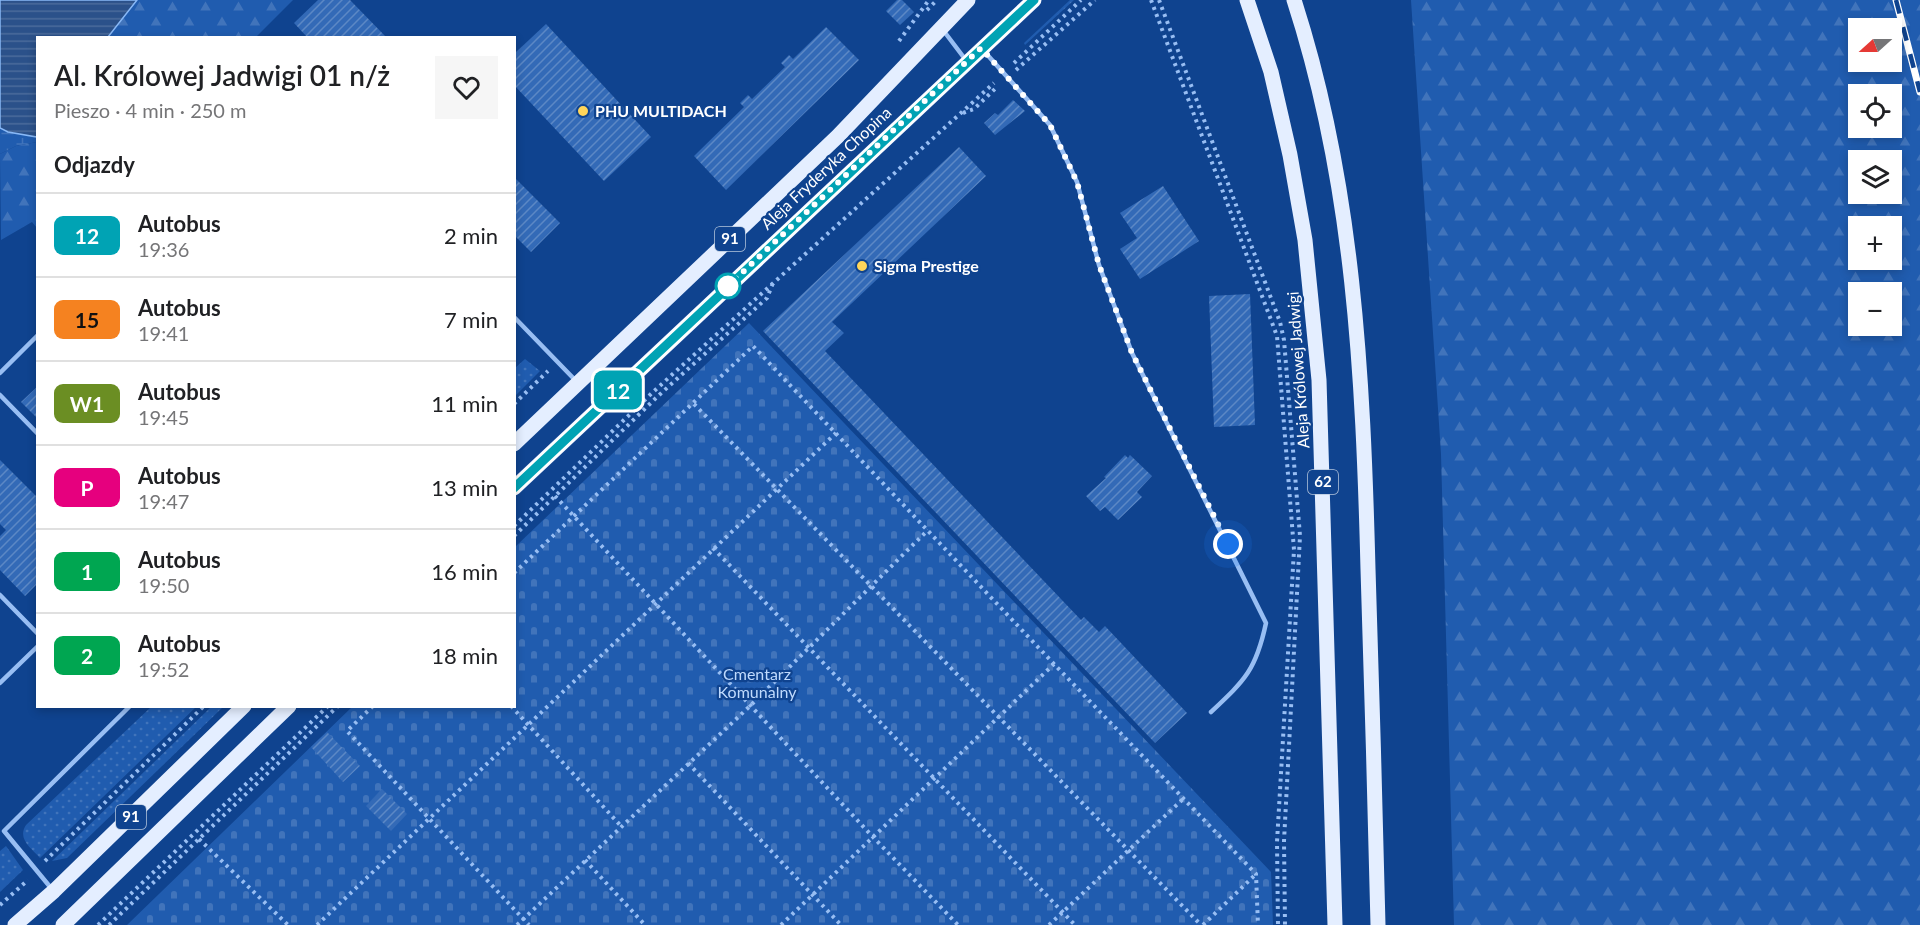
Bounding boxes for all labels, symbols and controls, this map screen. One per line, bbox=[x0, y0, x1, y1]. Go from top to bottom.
north arrow bbox=[1848, 18, 1902, 72]
map controls bbox=[1848, 18, 1902, 336]
button: heart bbox=[435, 56, 498, 119]
text: Al. Królowej Jadwigi 01 n/ż bbox=[54, 58, 390, 92]
button: locate bbox=[1848, 84, 1902, 138]
text: Pieszo · 4 min · 250 m bbox=[54, 98, 247, 122]
place label: PHU MULTIDACH bbox=[595, 101, 727, 120]
street label: Aleja Fryderyka Chopina bbox=[757, 102, 895, 233]
marker: PHU MULTIDACH bbox=[576, 104, 590, 118]
button: layers bbox=[1848, 150, 1902, 204]
text: Odjazdy bbox=[54, 151, 135, 178]
text: Autobus bbox=[138, 210, 221, 237]
button: + bbox=[1848, 216, 1902, 270]
text: 2 min bbox=[444, 222, 498, 249]
text: 12 bbox=[75, 223, 99, 248]
road number: 91 bbox=[715, 227, 745, 251]
text: 19:36 bbox=[138, 237, 189, 261]
place label: Sigma Prestige bbox=[874, 256, 979, 275]
marker: Sigma Prestige bbox=[855, 259, 869, 273]
unlabelled marker bbox=[715, 273, 741, 299]
button: − bbox=[1848, 282, 1902, 336]
street label: Aleja Królowej Jadwigi bbox=[1283, 291, 1312, 449]
text: Autobus bbox=[138, 294, 221, 321]
text: 7 min bbox=[444, 306, 498, 333]
text: 15 bbox=[75, 307, 99, 332]
text: 19:41 bbox=[138, 321, 189, 345]
line badge: 12 bbox=[591, 370, 645, 410]
text: Autobus bbox=[138, 378, 221, 405]
text: 12 bbox=[606, 378, 630, 403]
text: 11 min bbox=[431, 390, 498, 417]
text: W1 bbox=[70, 391, 104, 416]
text: 19:45 bbox=[138, 405, 189, 429]
text: Autobus bbox=[138, 462, 221, 489]
road number: 62 bbox=[1308, 470, 1338, 494]
text: 13 min bbox=[431, 474, 498, 501]
text: P bbox=[81, 475, 94, 500]
text: 19:47 bbox=[138, 489, 189, 513]
your location bbox=[1213, 529, 1243, 559]
text: Autobus bbox=[138, 546, 221, 573]
text: 16 min bbox=[431, 558, 498, 585]
text: 1 bbox=[81, 559, 93, 584]
text: 19:50 bbox=[138, 573, 189, 597]
text: Autobus bbox=[138, 630, 221, 657]
text: 18 min bbox=[431, 642, 498, 669]
text: 2 bbox=[81, 643, 93, 668]
text: 19:52 bbox=[138, 657, 189, 681]
park label: Cmentarz Komunalny bbox=[718, 664, 797, 701]
road number: 91 bbox=[116, 805, 146, 829]

